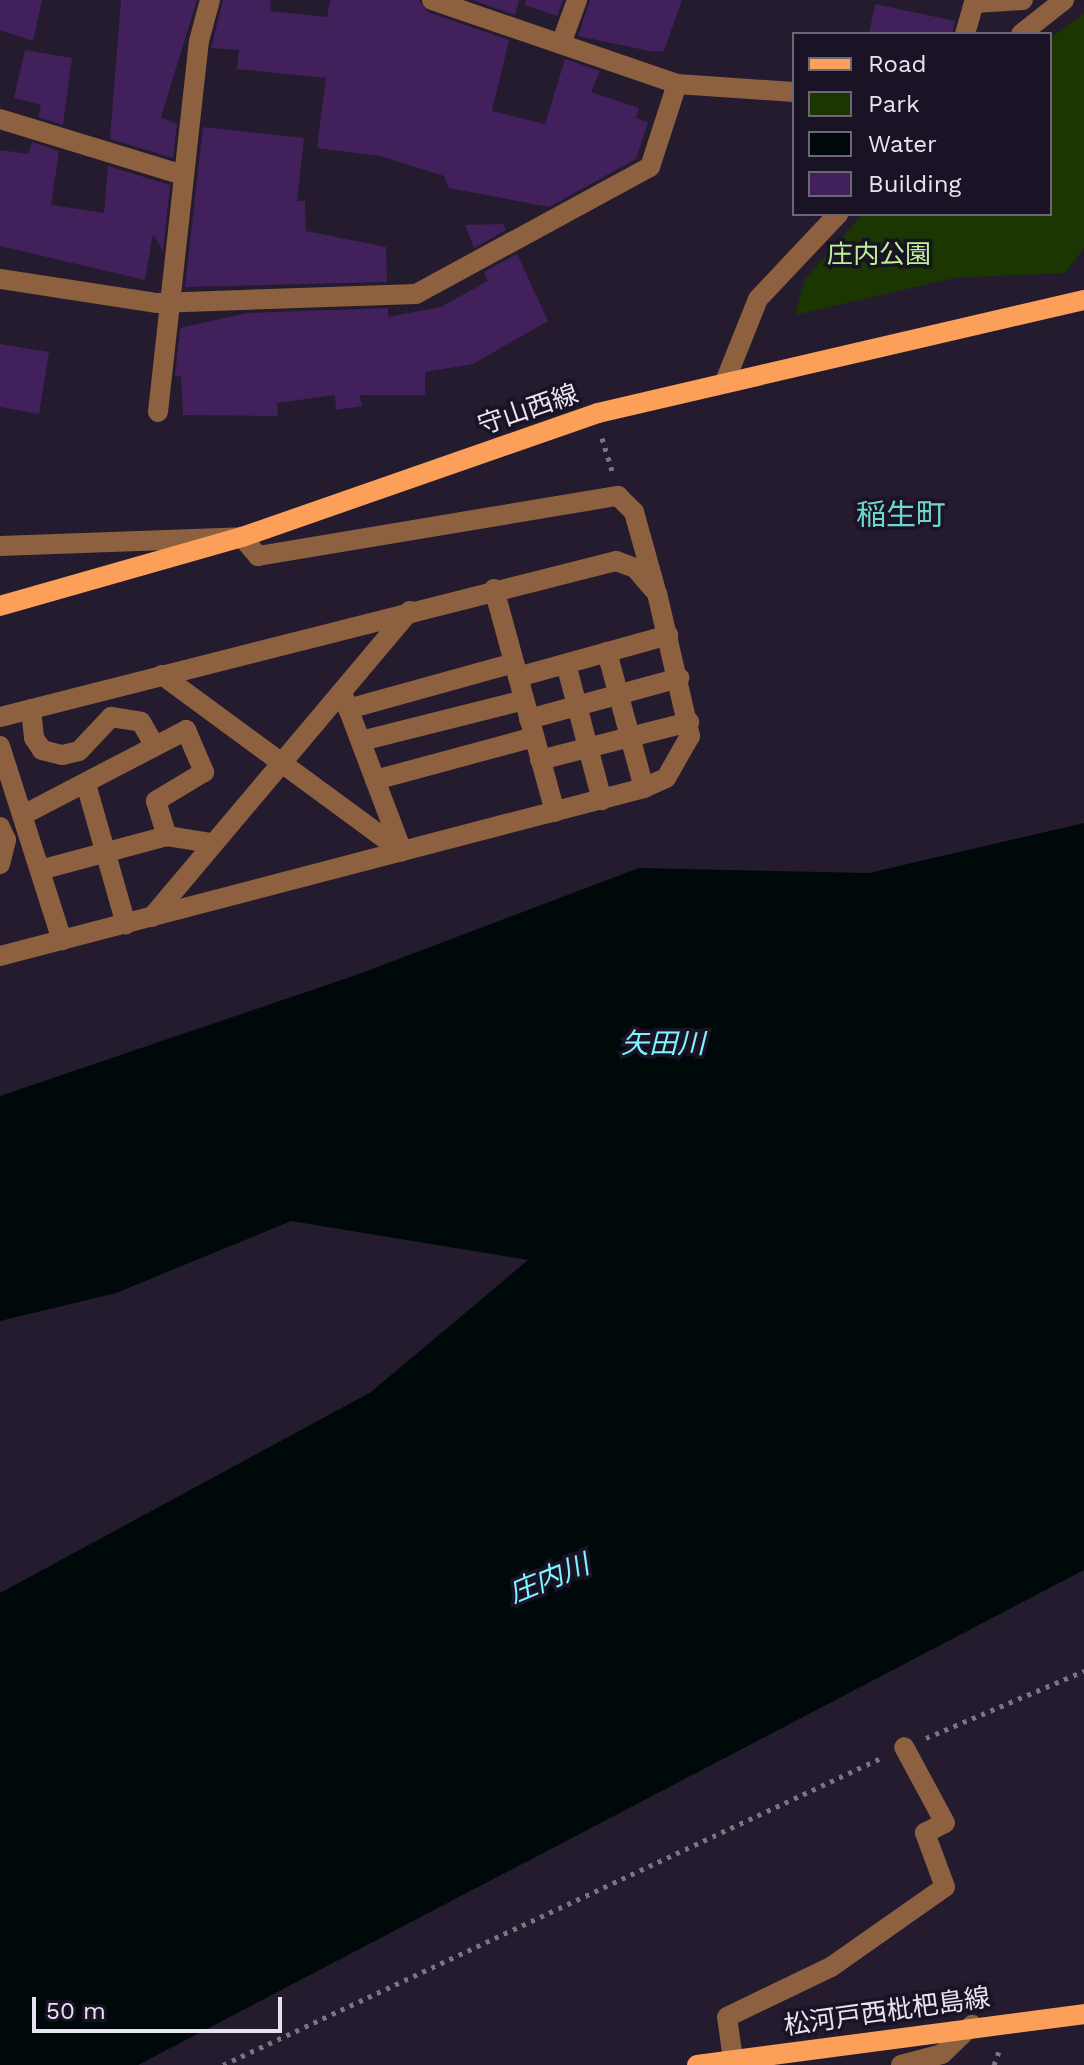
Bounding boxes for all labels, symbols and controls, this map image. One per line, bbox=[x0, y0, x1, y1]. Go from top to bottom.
legend bbox=[792, 32, 1052, 216]
text: Road bbox=[868, 50, 927, 78]
text: Park bbox=[868, 90, 920, 118]
text: Water bbox=[868, 130, 937, 158]
text: Building bbox=[868, 170, 961, 198]
park label: 庄内公園 bbox=[827, 239, 931, 271]
street label: 守山西線 bbox=[474, 378, 582, 442]
district label: 稲生町 bbox=[856, 497, 946, 533]
water label: 矢田川 bbox=[621, 1027, 705, 1061]
water label: 庄内川 bbox=[504, 1548, 594, 1610]
scale bar bbox=[36, 1981, 286, 2031]
street label: 松河戸西枇杷島線 bbox=[782, 1982, 992, 2042]
text: 50 m bbox=[46, 1997, 106, 2025]

